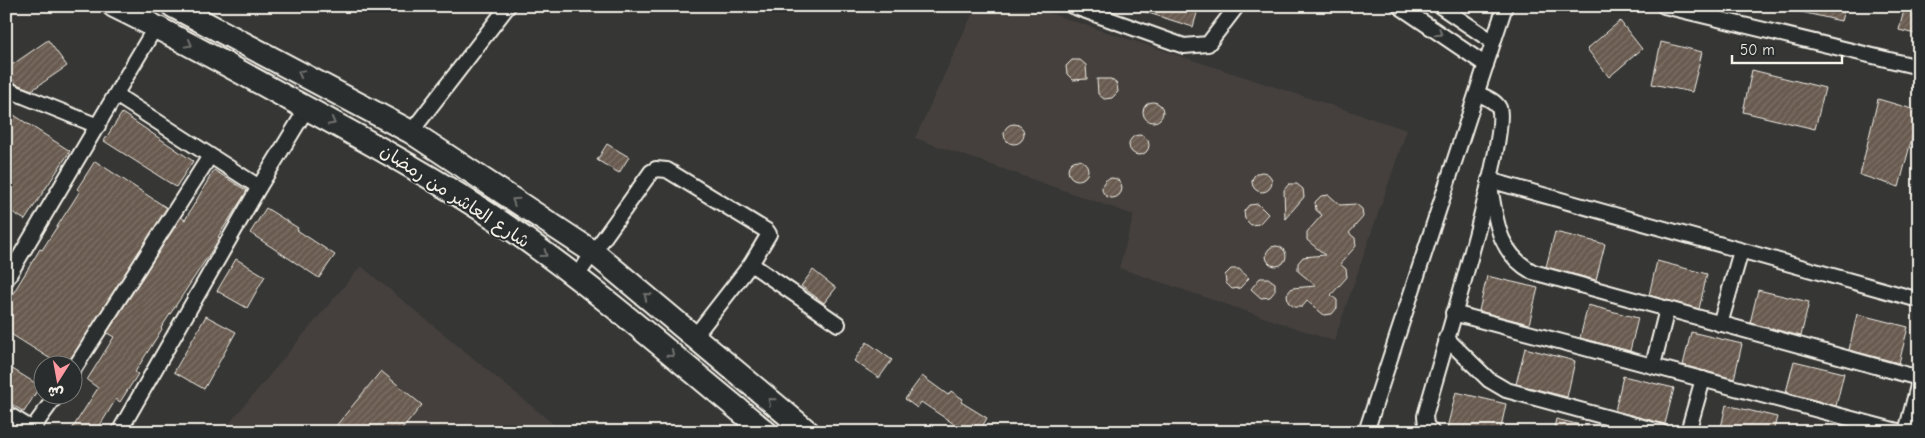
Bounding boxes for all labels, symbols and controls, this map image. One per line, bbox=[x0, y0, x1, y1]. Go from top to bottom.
one-way arrow bbox=[1434, 27, 1443, 36]
scale bar bbox=[1732, 32, 1842, 64]
one-way arrow bbox=[184, 38, 193, 48]
text: 50 m bbox=[1740, 41, 1775, 59]
one-way arrow bbox=[297, 69, 306, 79]
one-way arrow bbox=[327, 116, 336, 126]
street label: شارع العاشر من رمضان bbox=[376, 140, 533, 253]
one-way arrow bbox=[512, 198, 521, 207]
one-way arrow bbox=[538, 248, 547, 256]
one-way arrow bbox=[643, 292, 652, 301]
one-way arrow bbox=[665, 349, 674, 357]
north arrow bbox=[32, 356, 82, 406]
text: ش bbox=[46, 382, 65, 402]
one-way arrow bbox=[768, 398, 777, 406]

